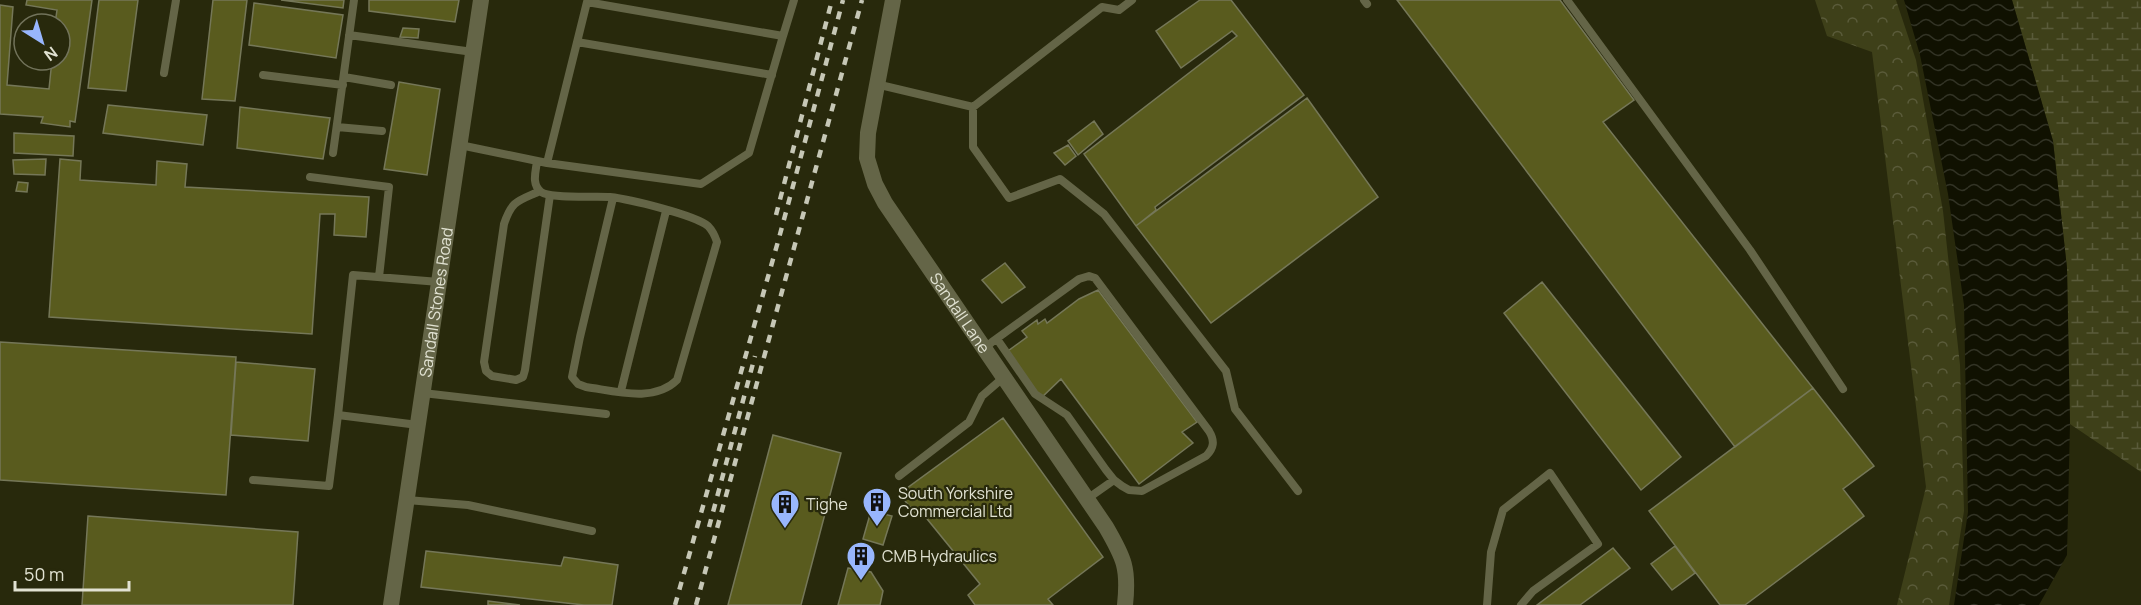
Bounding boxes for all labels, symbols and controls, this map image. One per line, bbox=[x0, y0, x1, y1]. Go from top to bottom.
north arrow bbox=[12, 12, 72, 72]
text: N bbox=[40, 42, 62, 66]
street label: Sandall Stones Road bbox=[414, 226, 458, 379]
street label: Sandall Lane bbox=[925, 268, 995, 358]
place label: South Yorkshire Commercial Ltd bbox=[898, 482, 1013, 522]
building icon: South Yorkshire Commercial Ltd bbox=[861, 486, 893, 528]
building icon: Tighe bbox=[769, 488, 801, 530]
place label: Tighe bbox=[806, 493, 848, 515]
building icon: CMB Hydraulics bbox=[845, 540, 877, 582]
place label: CMB Hydraulics bbox=[882, 545, 997, 567]
scale bar bbox=[15, 554, 129, 592]
text: 50 m bbox=[24, 562, 64, 586]

